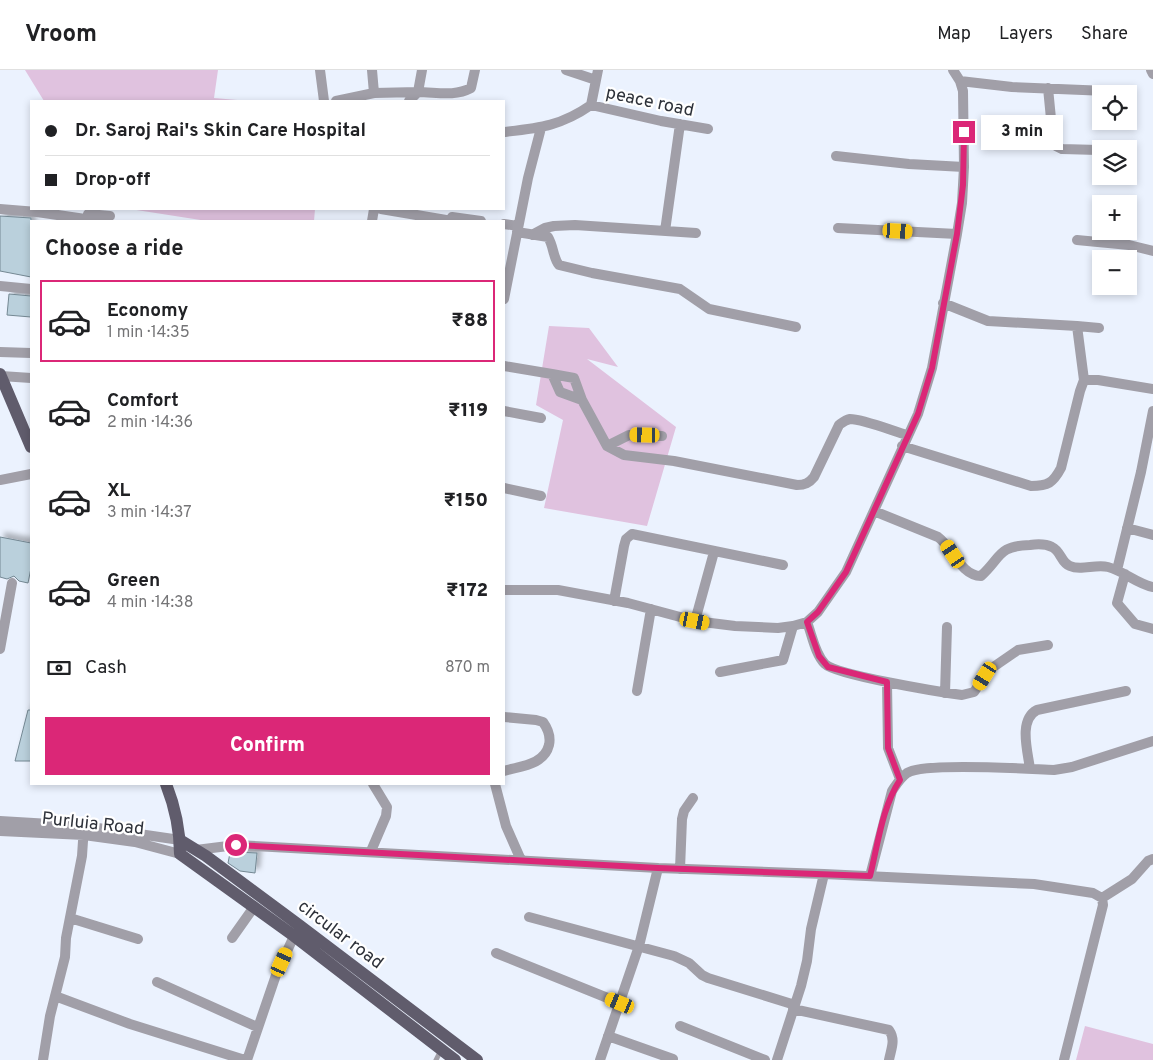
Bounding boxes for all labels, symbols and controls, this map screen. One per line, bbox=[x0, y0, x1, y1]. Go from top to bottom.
text: Vroom bbox=[25, 20, 97, 50]
text: Map bbox=[937, 23, 971, 46]
text: Layers bbox=[999, 23, 1053, 46]
text: Share bbox=[1081, 23, 1128, 46]
street label: peace road bbox=[603, 82, 696, 123]
map controls bbox=[1092, 85, 1137, 295]
button: locate bbox=[1092, 85, 1137, 130]
callout: 3 min bbox=[982, 114, 1064, 150]
text: Dr. Saroj Rai's Skin Care Hospital bbox=[75, 119, 366, 143]
route end bbox=[953, 121, 975, 143]
text: 3 min bbox=[1001, 122, 1043, 142]
button: layers bbox=[1092, 140, 1137, 185]
text: Drop-off bbox=[75, 168, 150, 192]
button: + bbox=[1092, 195, 1137, 240]
car bbox=[882, 223, 913, 239]
text: Choose a ride bbox=[45, 236, 183, 263]
button: − bbox=[1092, 250, 1137, 295]
icon: car bbox=[47, 299, 92, 344]
text: Economy bbox=[107, 299, 188, 323]
text: ₹88 bbox=[451, 309, 488, 333]
text: 1 min · 14:35 bbox=[107, 323, 190, 343]
icon: car bbox=[47, 389, 92, 434]
text: Comfort bbox=[107, 389, 179, 413]
text: ₹119 bbox=[448, 399, 488, 423]
text: 2 min · 14:36 bbox=[107, 413, 193, 433]
car bbox=[629, 427, 660, 443]
icon: car bbox=[47, 479, 92, 524]
text: XL bbox=[107, 479, 130, 503]
text: ₹150 bbox=[444, 489, 488, 513]
text: 3 min · 14:37 bbox=[107, 503, 192, 523]
car bbox=[938, 537, 967, 571]
icon: car bbox=[47, 569, 92, 614]
text: Green bbox=[107, 569, 160, 593]
text: ₹172 bbox=[446, 579, 488, 603]
text: 4 min · 14:38 bbox=[107, 593, 193, 613]
car bbox=[678, 611, 711, 631]
icon: cash bbox=[45, 654, 73, 682]
text: Cash bbox=[85, 656, 127, 680]
text: 870 m bbox=[445, 658, 490, 678]
car bbox=[970, 659, 999, 693]
button: Confirm bbox=[45, 717, 490, 775]
street label: Purluia Road bbox=[40, 808, 145, 841]
route start bbox=[225, 834, 247, 856]
street label: circular road bbox=[293, 895, 388, 975]
car bbox=[269, 945, 294, 979]
car bbox=[603, 990, 636, 1016]

